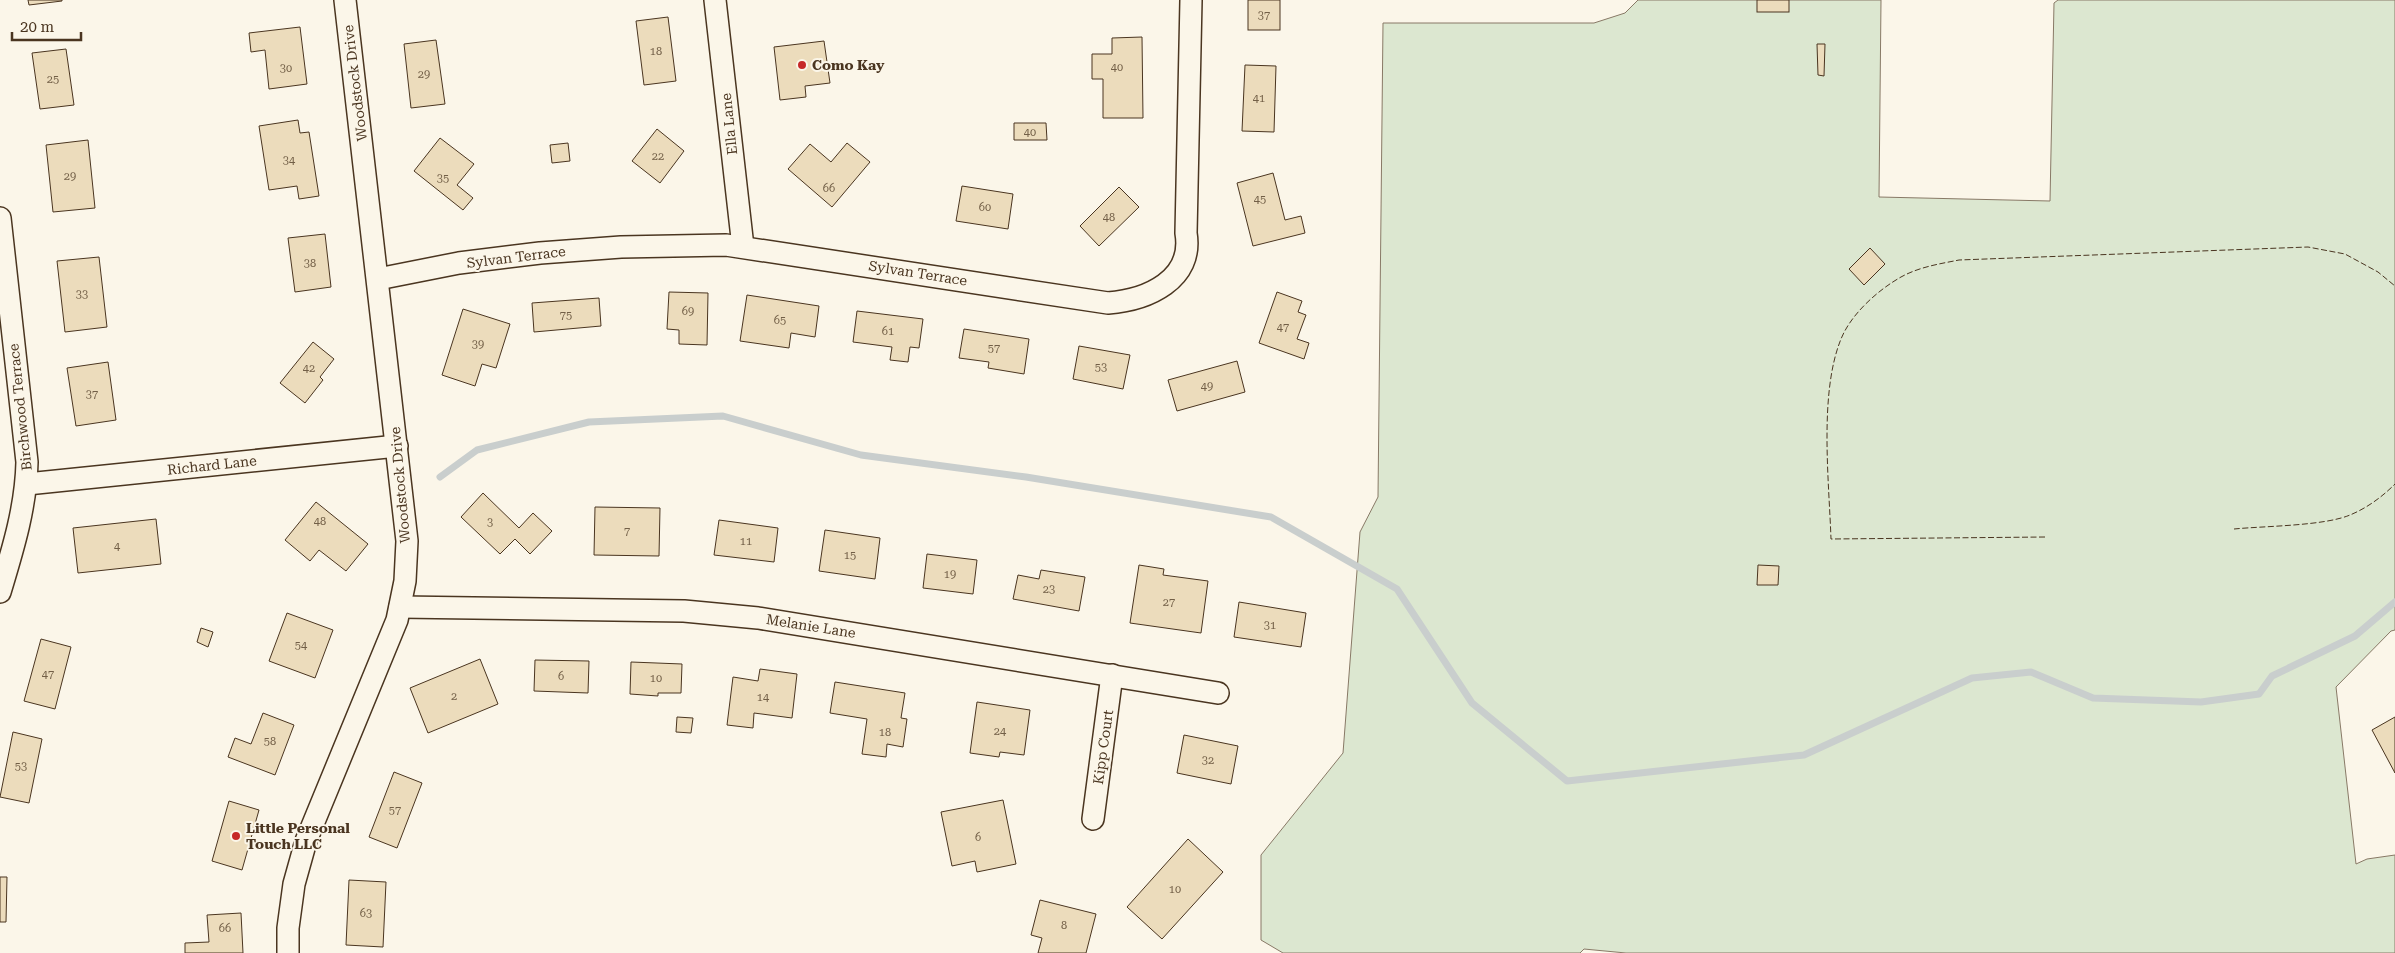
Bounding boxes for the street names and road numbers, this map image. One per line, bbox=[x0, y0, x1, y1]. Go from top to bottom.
street label: Woodstock Drive bbox=[340, 24, 370, 142]
street label: Ella Lane bbox=[718, 92, 740, 156]
street label: Sylvan Terrace bbox=[466, 243, 567, 271]
street label: Sylvan Terrace bbox=[868, 257, 969, 289]
street label: Birchwood Terrace bbox=[5, 342, 35, 471]
street label: Woodstock Drive bbox=[387, 426, 413, 544]
street label: Richard Lane bbox=[166, 452, 258, 478]
street label: Melanie Lane bbox=[765, 611, 857, 641]
street label: Kipp Court bbox=[1090, 709, 1116, 785]

